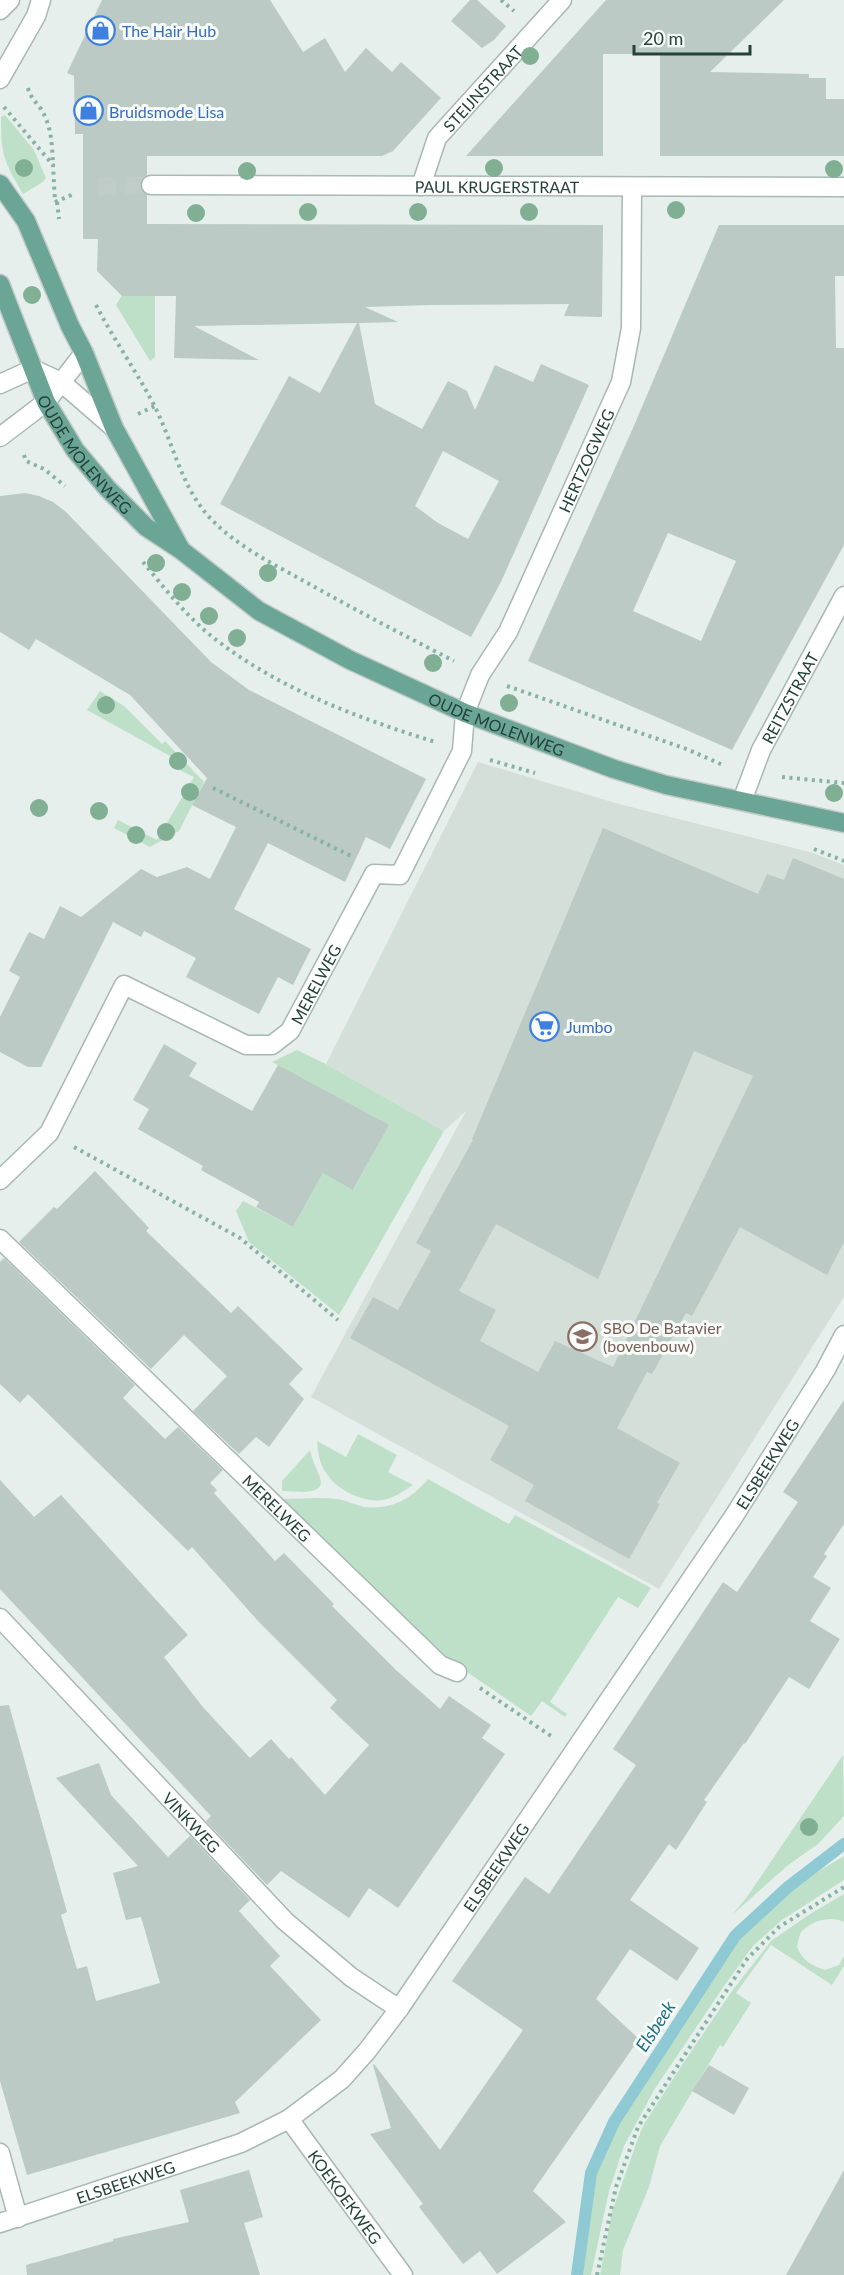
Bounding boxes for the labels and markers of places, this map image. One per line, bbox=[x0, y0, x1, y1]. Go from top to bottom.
shop icon: The Hair Hub bbox=[85, 14, 117, 46]
place label: The Hair Hub bbox=[122, 21, 216, 40]
shop icon: Bruidsmode Lisa bbox=[72, 95, 104, 127]
place label: Bruidsmode Lisa bbox=[109, 102, 224, 121]
supermarket icon: Jumbo bbox=[529, 1010, 561, 1042]
place label: Jumbo bbox=[566, 1017, 613, 1036]
place label: SBO De Batavier (bovenbouw) bbox=[603, 1318, 722, 1355]
school or university icon: SBO De Batavier (bovenbouw) bbox=[566, 1320, 598, 1352]

